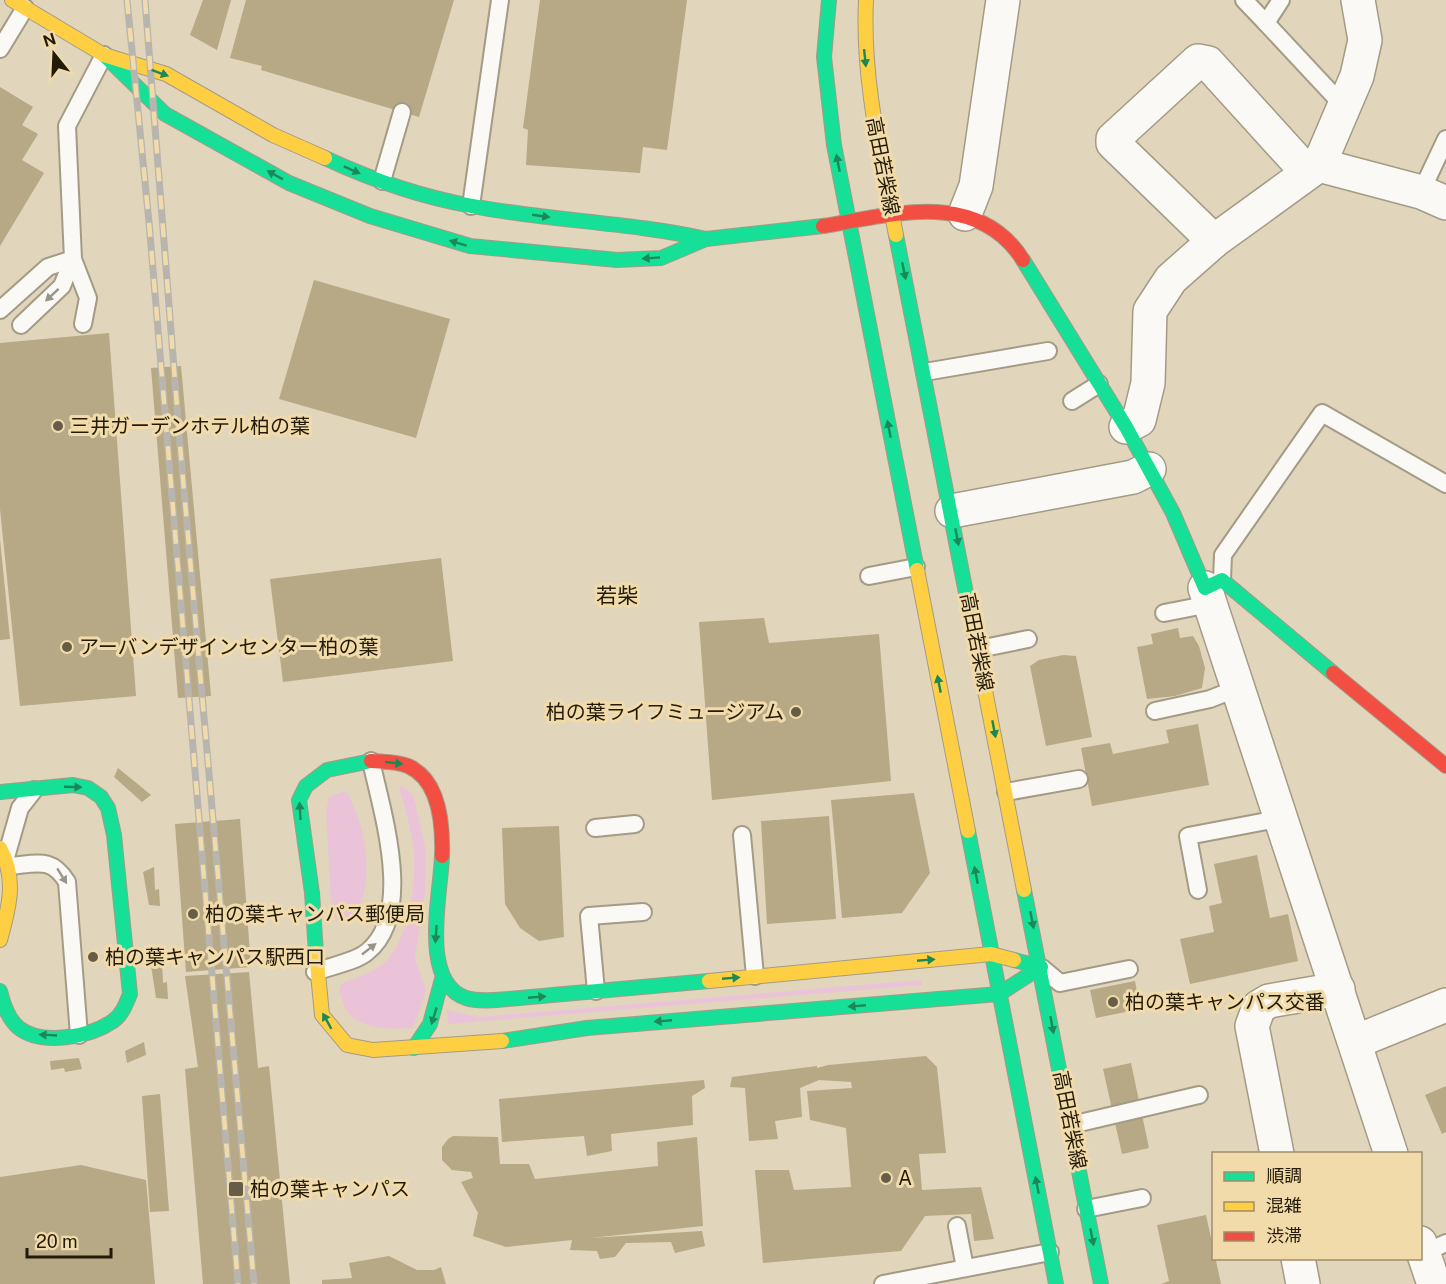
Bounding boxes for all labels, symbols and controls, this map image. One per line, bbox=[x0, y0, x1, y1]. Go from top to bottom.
north arrow bbox=[24, 24, 84, 84]
text: N bbox=[41, 29, 58, 51]
one-way arrow bbox=[860, 49, 870, 68]
one-way arrow bbox=[151, 68, 169, 78]
street label: 高田若柴線 bbox=[862, 115, 904, 217]
one-way arrow bbox=[833, 154, 842, 173]
one-way arrow bbox=[343, 166, 360, 175]
one-way arrow bbox=[266, 170, 283, 180]
one-way arrow bbox=[531, 211, 550, 220]
one-way arrow bbox=[449, 238, 467, 247]
one-way arrow bbox=[642, 253, 661, 263]
one-way arrow bbox=[900, 262, 909, 281]
one-way arrow bbox=[45, 288, 60, 301]
place label: 三井ガーデンホテル柏の葉 bbox=[70, 414, 310, 438]
marker: 三井ガーデンホテル柏の葉 bbox=[51, 419, 65, 433]
one-way arrow bbox=[884, 419, 893, 438]
one-way arrow bbox=[953, 528, 962, 547]
district label: 若柴 bbox=[596, 583, 638, 608]
street label: 高田若柴線 bbox=[956, 591, 998, 693]
place label: アーバンデザインセンター柏の葉 bbox=[79, 635, 379, 659]
marker: アーバンデザインセンター柏の葉 bbox=[60, 640, 74, 654]
one-way arrow bbox=[934, 674, 943, 693]
place label: 柏の葉ライフミュージアム bbox=[546, 700, 784, 724]
marker: 柏の葉ライフミュージアム bbox=[789, 705, 803, 719]
one-way arrow bbox=[990, 720, 999, 739]
one-way arrow bbox=[384, 759, 403, 768]
one-way arrow bbox=[64, 782, 83, 791]
one-way arrow bbox=[295, 802, 304, 821]
one-way arrow bbox=[971, 865, 980, 884]
one-way arrow bbox=[56, 867, 67, 884]
place label: 柏の葉キャンパス郵便局 bbox=[205, 902, 425, 926]
marker: 柏の葉キャンパス郵便局 bbox=[186, 907, 200, 921]
one-way arrow bbox=[1028, 911, 1037, 930]
one-way arrow bbox=[431, 925, 440, 944]
one-way arrow bbox=[361, 943, 377, 956]
place label: 柏の葉キャンパス駅西口 bbox=[105, 945, 325, 969]
marker: 柏の葉キャンパス駅西口 bbox=[86, 950, 100, 964]
one-way arrow bbox=[916, 955, 935, 965]
one-way arrow bbox=[722, 973, 741, 983]
place label: 柏の葉キャンパス交番 bbox=[1125, 990, 1325, 1014]
one-way arrow bbox=[528, 992, 547, 1002]
marker: 柏の葉キャンパス交番 bbox=[1106, 995, 1120, 1009]
one-way arrow bbox=[848, 1001, 867, 1011]
one-way arrow bbox=[429, 1008, 438, 1026]
one-way arrow bbox=[322, 1012, 332, 1029]
one-way arrow bbox=[1048, 1016, 1057, 1035]
one-way arrow bbox=[653, 1017, 672, 1026]
one-way arrow bbox=[39, 1031, 58, 1040]
street label: 高田若柴線 bbox=[1049, 1069, 1091, 1171]
legend bbox=[1212, 1152, 1422, 1260]
text: 順調 bbox=[1266, 1165, 1302, 1186]
place label: A bbox=[898, 1166, 912, 1190]
marker: A bbox=[879, 1171, 893, 1185]
one-way arrow bbox=[1032, 1176, 1041, 1195]
place label: 柏の葉キャンパス bbox=[250, 1177, 410, 1201]
marker: 柏の葉キャンパス bbox=[227, 1180, 245, 1198]
text: 混雑 bbox=[1266, 1195, 1302, 1216]
scale bar bbox=[27, 1221, 111, 1259]
text: 渋滞 bbox=[1266, 1225, 1302, 1246]
one-way arrow bbox=[1088, 1228, 1097, 1247]
text: 20 m bbox=[36, 1231, 78, 1252]

